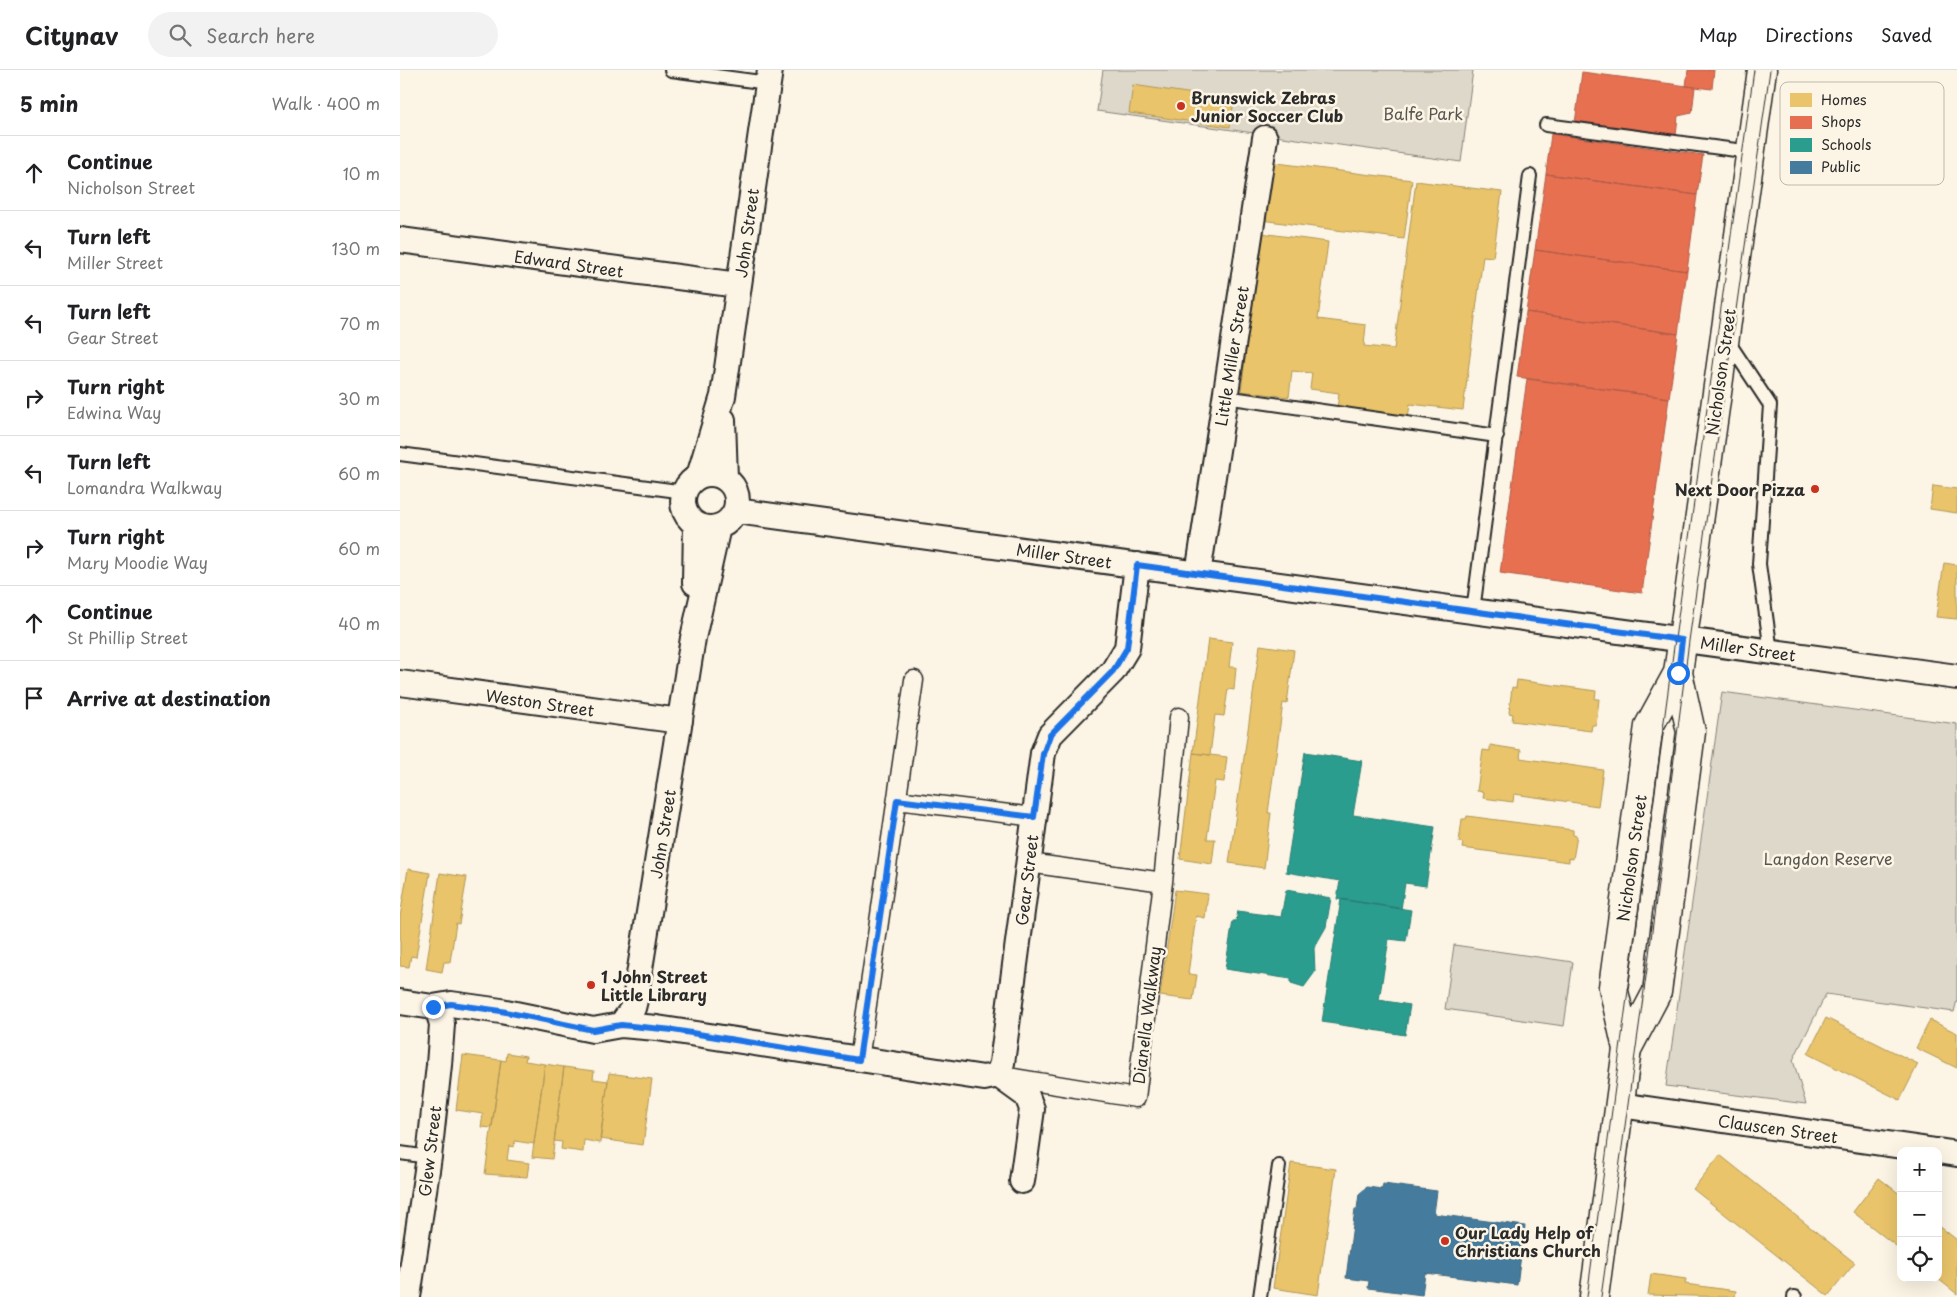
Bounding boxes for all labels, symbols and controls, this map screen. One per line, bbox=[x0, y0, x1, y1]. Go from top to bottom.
search box bbox=[148, 12, 498, 57]
text: Citynav bbox=[25, 17, 118, 53]
icon: search bbox=[166, 21, 194, 49]
text: Search here bbox=[206, 21, 315, 49]
text: Map bbox=[1699, 21, 1737, 48]
text: Directions bbox=[1765, 21, 1853, 48]
text: Saved bbox=[1881, 21, 1932, 48]
legend bbox=[1780, 82, 1944, 185]
place label: Brunswick Zebras Junior Soccer Club bbox=[1191, 85, 1343, 127]
text: 5 min bbox=[20, 87, 78, 119]
text: Homes bbox=[1821, 89, 1867, 110]
text: Walk · 400 m bbox=[272, 91, 380, 115]
marker: Brunswick Zebras Junior Soccer Club bbox=[1175, 100, 1187, 112]
park label: Balfe Park bbox=[1383, 101, 1463, 125]
text: Shops bbox=[1821, 111, 1861, 132]
text: Schools bbox=[1821, 134, 1871, 155]
text: Continue bbox=[67, 147, 153, 175]
text: Public bbox=[1821, 156, 1861, 177]
icon: ahead bbox=[20, 159, 48, 187]
text: 10 m bbox=[343, 161, 380, 185]
text: Nicholson Street bbox=[67, 175, 195, 199]
street label: John Street bbox=[728, 186, 764, 279]
text: Turn left bbox=[67, 222, 151, 250]
icon: left bbox=[20, 234, 48, 262]
text: 130 m bbox=[332, 236, 380, 260]
street label: Edward Street bbox=[513, 243, 626, 283]
text: Miller Street bbox=[67, 250, 163, 274]
street label: Little Miller Street bbox=[1208, 284, 1254, 428]
text: Turn left bbox=[67, 297, 151, 325]
street label: Nicholson Street bbox=[1699, 306, 1741, 437]
icon: left bbox=[20, 309, 48, 337]
text: 70 m bbox=[340, 311, 380, 335]
text: Gear Street bbox=[67, 325, 158, 349]
text: Turn right bbox=[67, 372, 165, 400]
icon: right bbox=[20, 384, 48, 412]
text: 30 m bbox=[338, 386, 380, 410]
text: Edwina Way bbox=[67, 400, 161, 424]
text: Turn left bbox=[67, 447, 151, 475]
icon: left bbox=[20, 459, 48, 487]
text: 60 m bbox=[338, 461, 380, 485]
text: Lomandra Walkway bbox=[67, 475, 222, 499]
place label: Next Door Pizza bbox=[1675, 477, 1805, 501]
marker: Next Door Pizza bbox=[1809, 483, 1821, 495]
text: Turn right bbox=[67, 522, 165, 550]
icon: right bbox=[20, 534, 48, 562]
text: 60 m bbox=[338, 536, 380, 560]
street label: Miller Street bbox=[1015, 536, 1114, 574]
text: Mary Moodie Way bbox=[67, 550, 208, 574]
text: Continue bbox=[67, 597, 153, 625]
icon: ahead bbox=[20, 609, 48, 637]
text: 40 m bbox=[338, 611, 380, 635]
text: St Phillip Street bbox=[67, 625, 188, 649]
street label: Miller Street bbox=[1699, 629, 1798, 667]
route start bbox=[1667, 662, 1690, 685]
street label: Weston Street bbox=[484, 682, 596, 722]
icon: arrive bbox=[20, 684, 48, 712]
text: Arrive at destination bbox=[67, 684, 271, 712]
street label: John Street bbox=[643, 787, 681, 880]
street label: Nicholson Street bbox=[1610, 792, 1652, 923]
street label: Gear Street bbox=[1009, 833, 1044, 927]
park label: Langdon Reserve bbox=[1764, 846, 1892, 870]
street label: Dianella Walkway bbox=[1126, 945, 1166, 1085]
place label: 1 John Street Little Library bbox=[601, 964, 708, 1006]
marker: 1 John Street Little Library bbox=[585, 979, 597, 991]
route end bbox=[422, 996, 445, 1019]
street label: Glew Street bbox=[412, 1104, 447, 1198]
street label: Clauscen Street bbox=[1717, 1108, 1840, 1148]
map controls bbox=[1897, 1147, 1942, 1282]
button: + bbox=[1897, 1147, 1942, 1192]
button: − bbox=[1897, 1192, 1942, 1237]
place label: Our Lady Help of Christians Church bbox=[1455, 1220, 1601, 1262]
marker: Our Lady Help of Christians Church bbox=[1439, 1235, 1451, 1247]
button: locate bbox=[1897, 1237, 1942, 1282]

